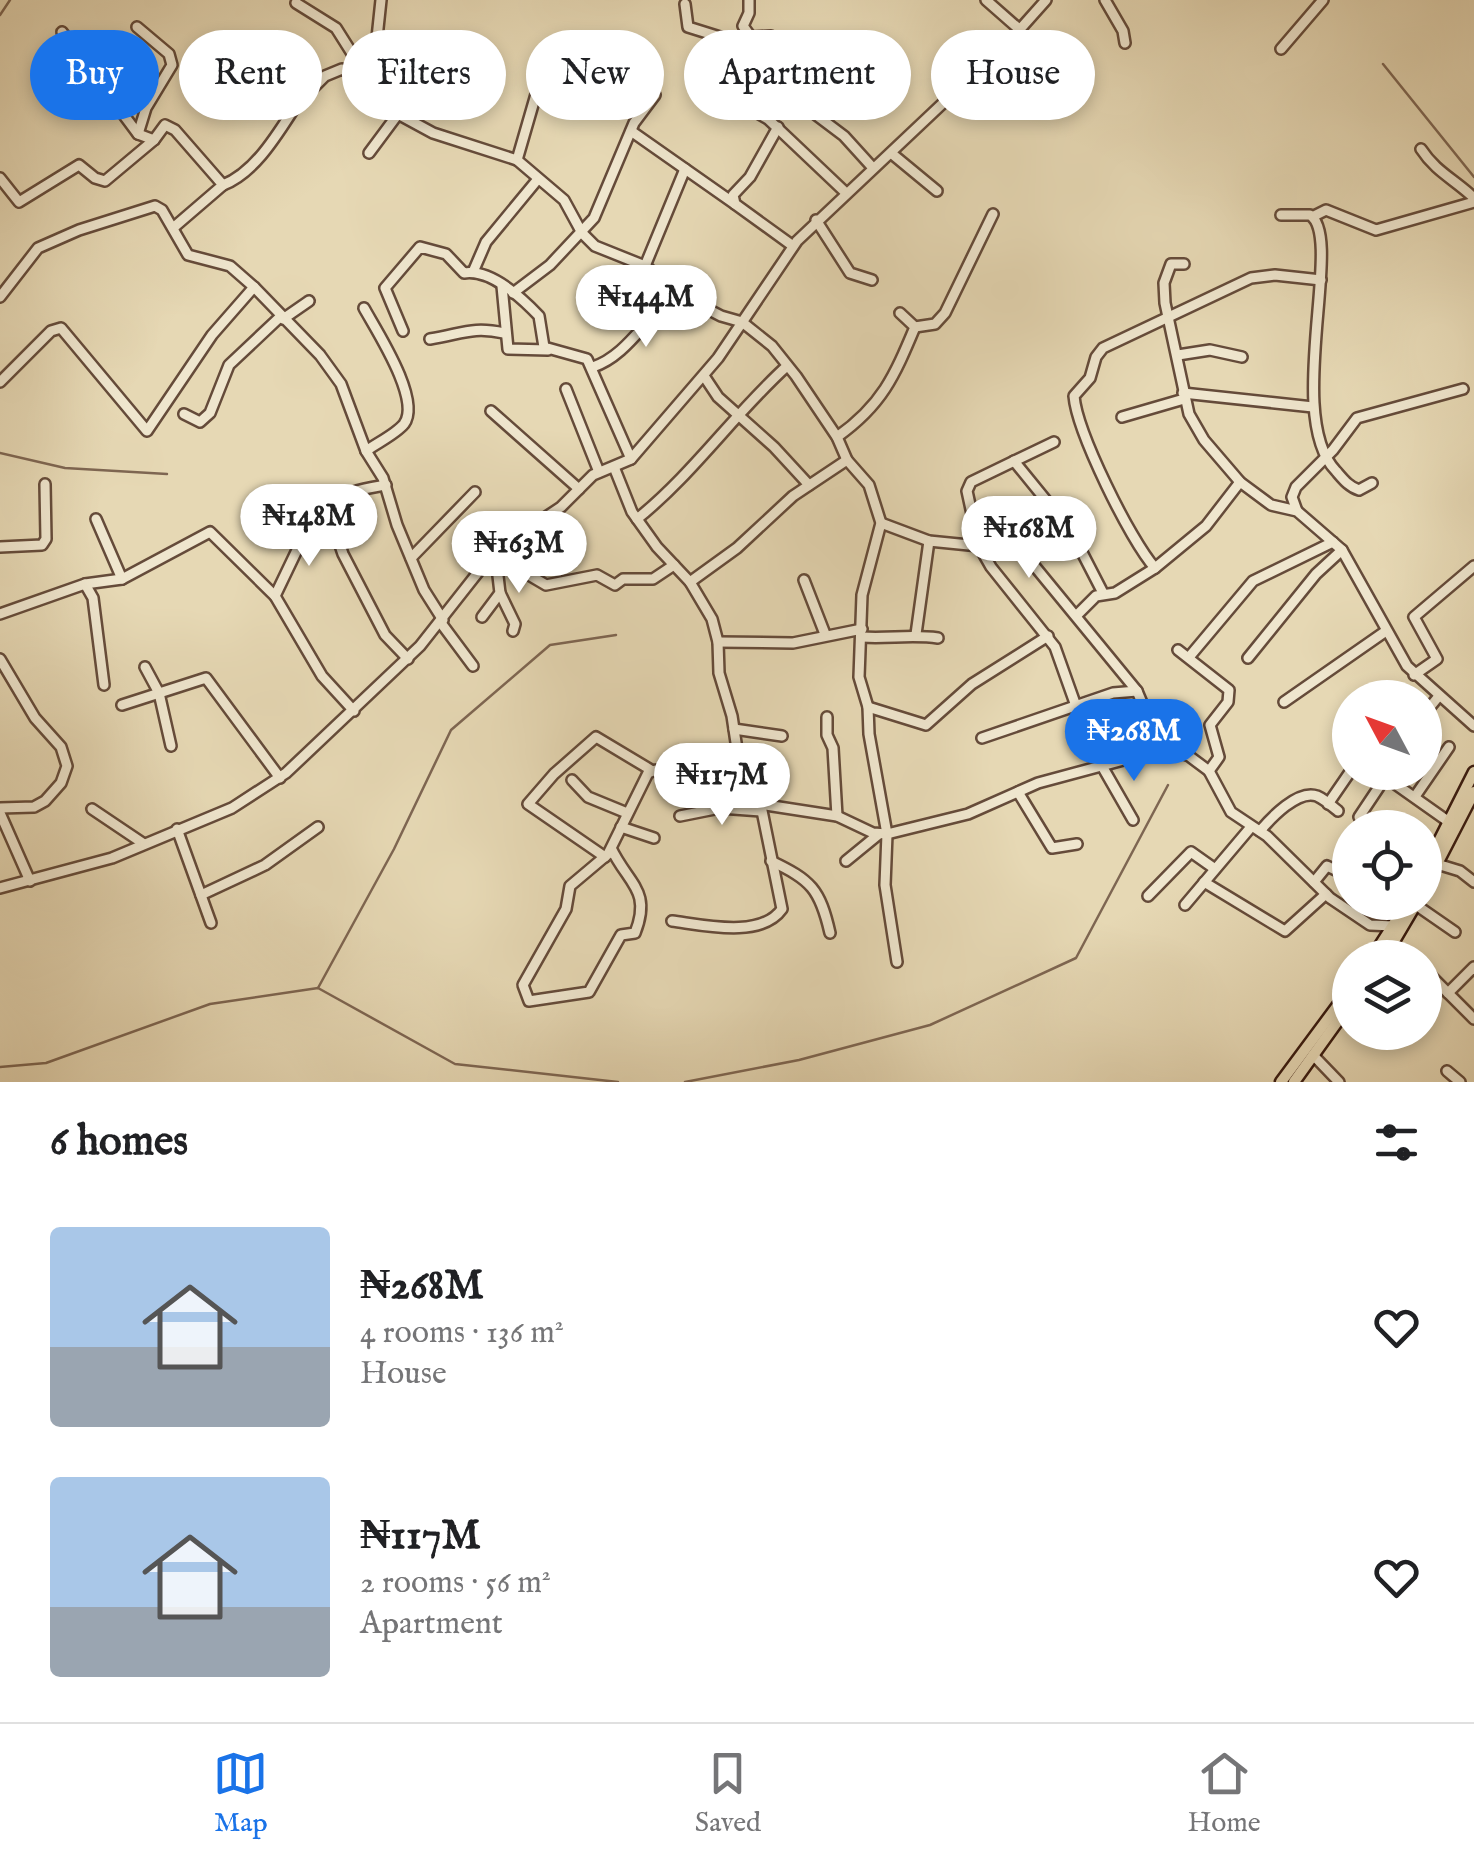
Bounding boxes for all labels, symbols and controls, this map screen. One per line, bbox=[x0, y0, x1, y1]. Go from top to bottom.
chip: Buy bbox=[30, 30, 159, 120]
chip: Rent bbox=[179, 30, 322, 120]
chip: Filters bbox=[342, 30, 506, 120]
chip: New bbox=[526, 30, 664, 120]
chip: Apartment bbox=[684, 30, 911, 120]
chip: House bbox=[931, 30, 1095, 120]
pin: ₦144M bbox=[576, 265, 716, 350]
text: ₦144M bbox=[598, 277, 694, 318]
pin: ₦148M bbox=[239, 484, 379, 569]
text: ₦148M bbox=[262, 496, 356, 537]
pin: ₦168M bbox=[959, 496, 1099, 581]
text: ₦168M bbox=[983, 508, 1075, 549]
pin: ₦163M bbox=[449, 511, 589, 596]
text: ₦163M bbox=[474, 523, 564, 564]
north arrow bbox=[1332, 680, 1442, 790]
map controls bbox=[1332, 680, 1442, 1050]
pin: ₦268M bbox=[1064, 699, 1204, 784]
text: ₦268M bbox=[1087, 711, 1181, 752]
pin: ₦117M bbox=[652, 743, 792, 828]
text: ₦117M bbox=[676, 755, 768, 796]
button: locate bbox=[1332, 810, 1442, 920]
button: layers bbox=[1332, 940, 1442, 1050]
icon: filters bbox=[1369, 1115, 1424, 1170]
text: 6 homes bbox=[50, 1116, 188, 1169]
text: ₦268M bbox=[360, 1260, 484, 1313]
icon: home bbox=[130, 1267, 250, 1387]
icon: heart bbox=[1369, 1300, 1424, 1355]
text: 4 rooms · 136 m² bbox=[360, 1313, 564, 1354]
text: House bbox=[360, 1354, 447, 1395]
text: ₦117M bbox=[360, 1510, 481, 1563]
icon: home bbox=[130, 1517, 250, 1637]
icon: heart bbox=[1369, 1550, 1424, 1605]
text: 2 rooms · 56 m² bbox=[360, 1563, 551, 1604]
text: Apartment bbox=[360, 1604, 503, 1645]
tab: Map bbox=[213, 1746, 268, 1841]
tab: Saved bbox=[695, 1746, 761, 1841]
tab: Home bbox=[1188, 1746, 1261, 1841]

